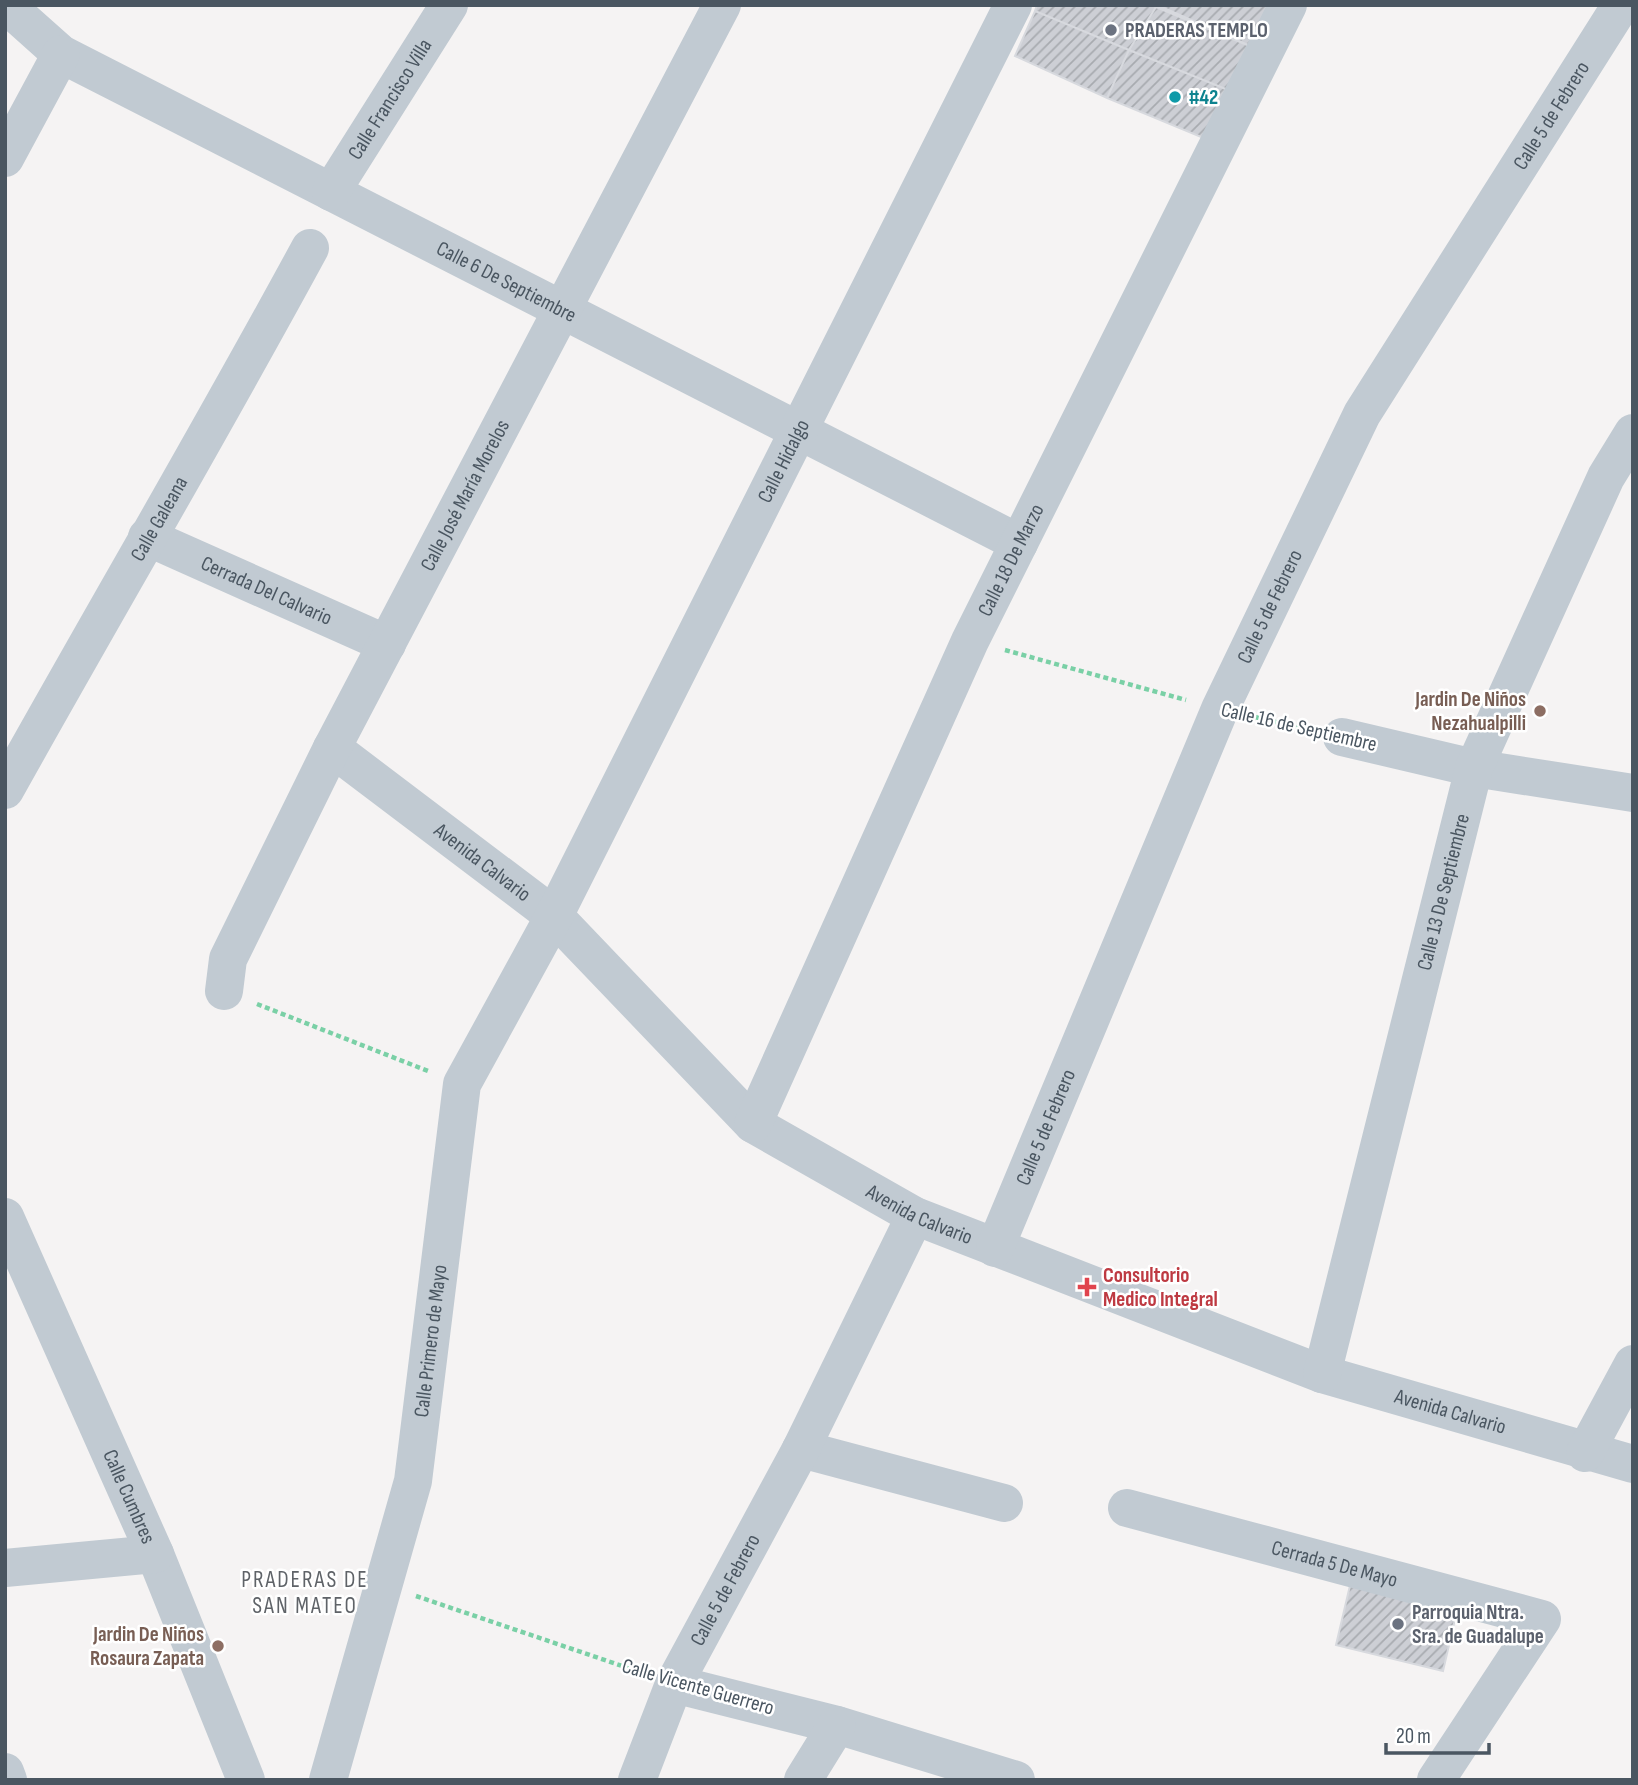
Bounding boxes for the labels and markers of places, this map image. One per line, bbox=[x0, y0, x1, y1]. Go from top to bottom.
place label: PRADERAS TEMPLO bbox=[1125, 18, 1268, 43]
marker: PRADERAS TEMPLO bbox=[1103, 22, 1119, 38]
place label: #42 bbox=[1189, 85, 1218, 110]
marker: #42 bbox=[1167, 89, 1183, 105]
place label: Jardin De Niños Nezahualpilli bbox=[1414, 687, 1526, 736]
marker: Jardin De Niños Nezahualpilli bbox=[1532, 703, 1548, 719]
place label: Consultorio Medico Integral bbox=[1103, 1263, 1218, 1312]
marker: Consultorio Medico Integral bbox=[1077, 1277, 1097, 1297]
place label: Parroquia Ntra. Sra. de Guadalupe bbox=[1412, 1600, 1544, 1649]
marker: Parroquia Ntra. Sra. de Guadalupe bbox=[1390, 1616, 1406, 1632]
place label: Jardin De Niños Rosaura Zapata bbox=[90, 1622, 204, 1671]
marker: Jardin De Niños Rosaura Zapata bbox=[210, 1638, 226, 1654]

